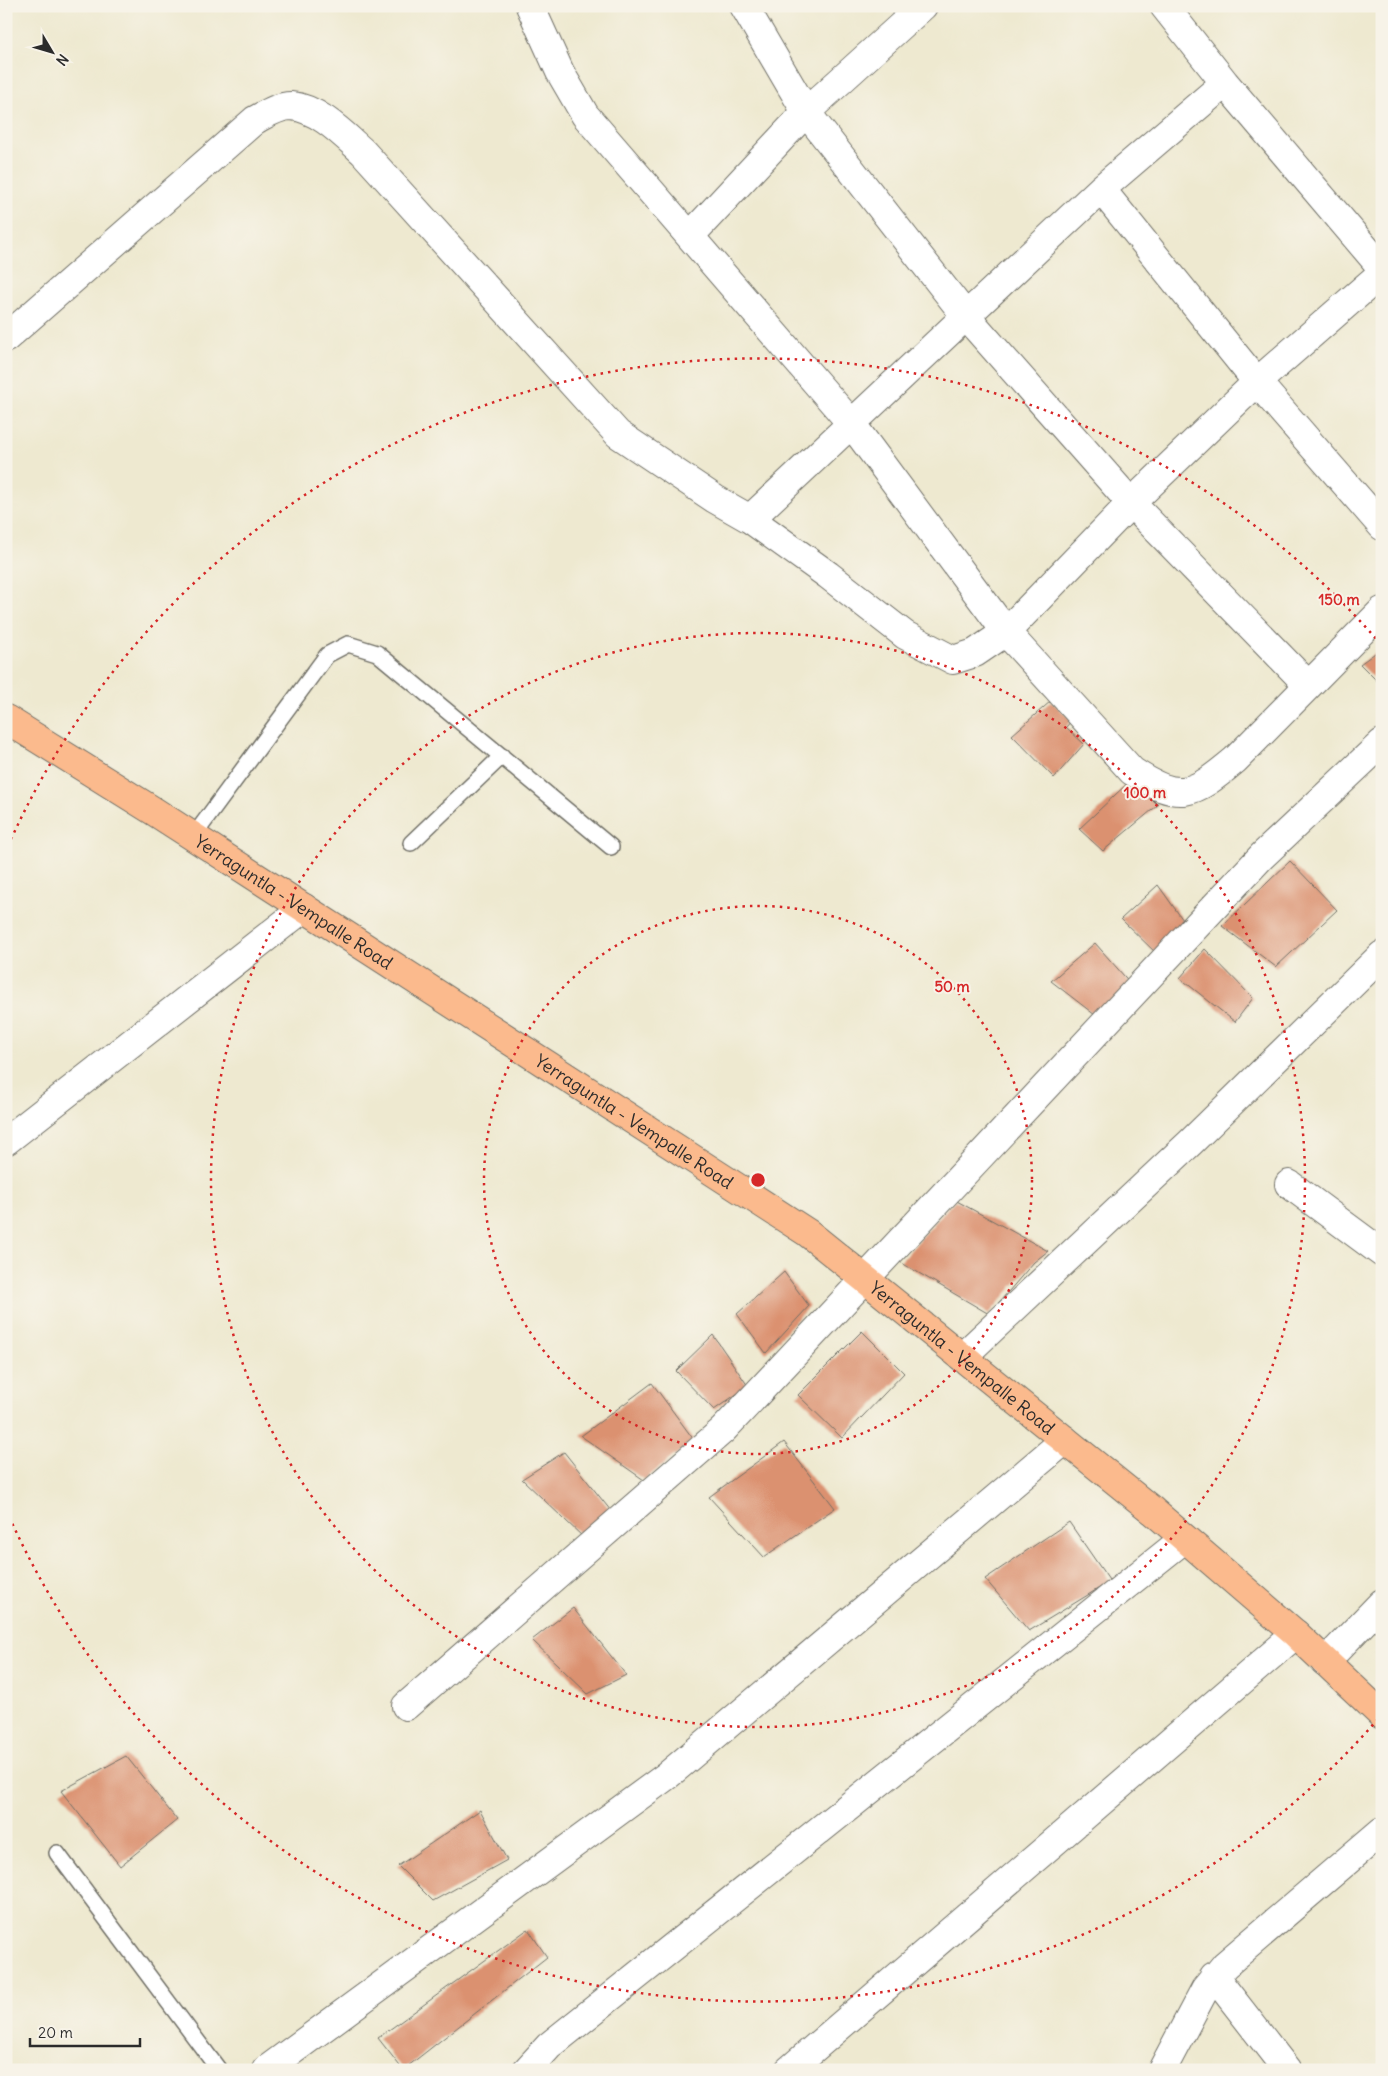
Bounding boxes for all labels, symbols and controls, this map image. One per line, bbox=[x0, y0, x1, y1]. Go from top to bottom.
north arrow bbox=[28, 28, 78, 78]
text: N bbox=[52, 51, 72, 69]
text: 150 m bbox=[1318, 590, 1360, 609]
text: 100 m bbox=[1124, 783, 1166, 802]
street label: Yerraguntla - Vempalle Road bbox=[190, 829, 398, 974]
text: 50 m bbox=[934, 977, 970, 996]
street label: Yerraguntla - Vempalle Road bbox=[531, 1049, 738, 1194]
centre of rings bbox=[749, 1171, 767, 1189]
street label: Yerraguntla - Vempalle Road bbox=[865, 1276, 1060, 1439]
scale bar bbox=[30, 2016, 140, 2048]
text: 20 m bbox=[38, 2023, 73, 2042]

